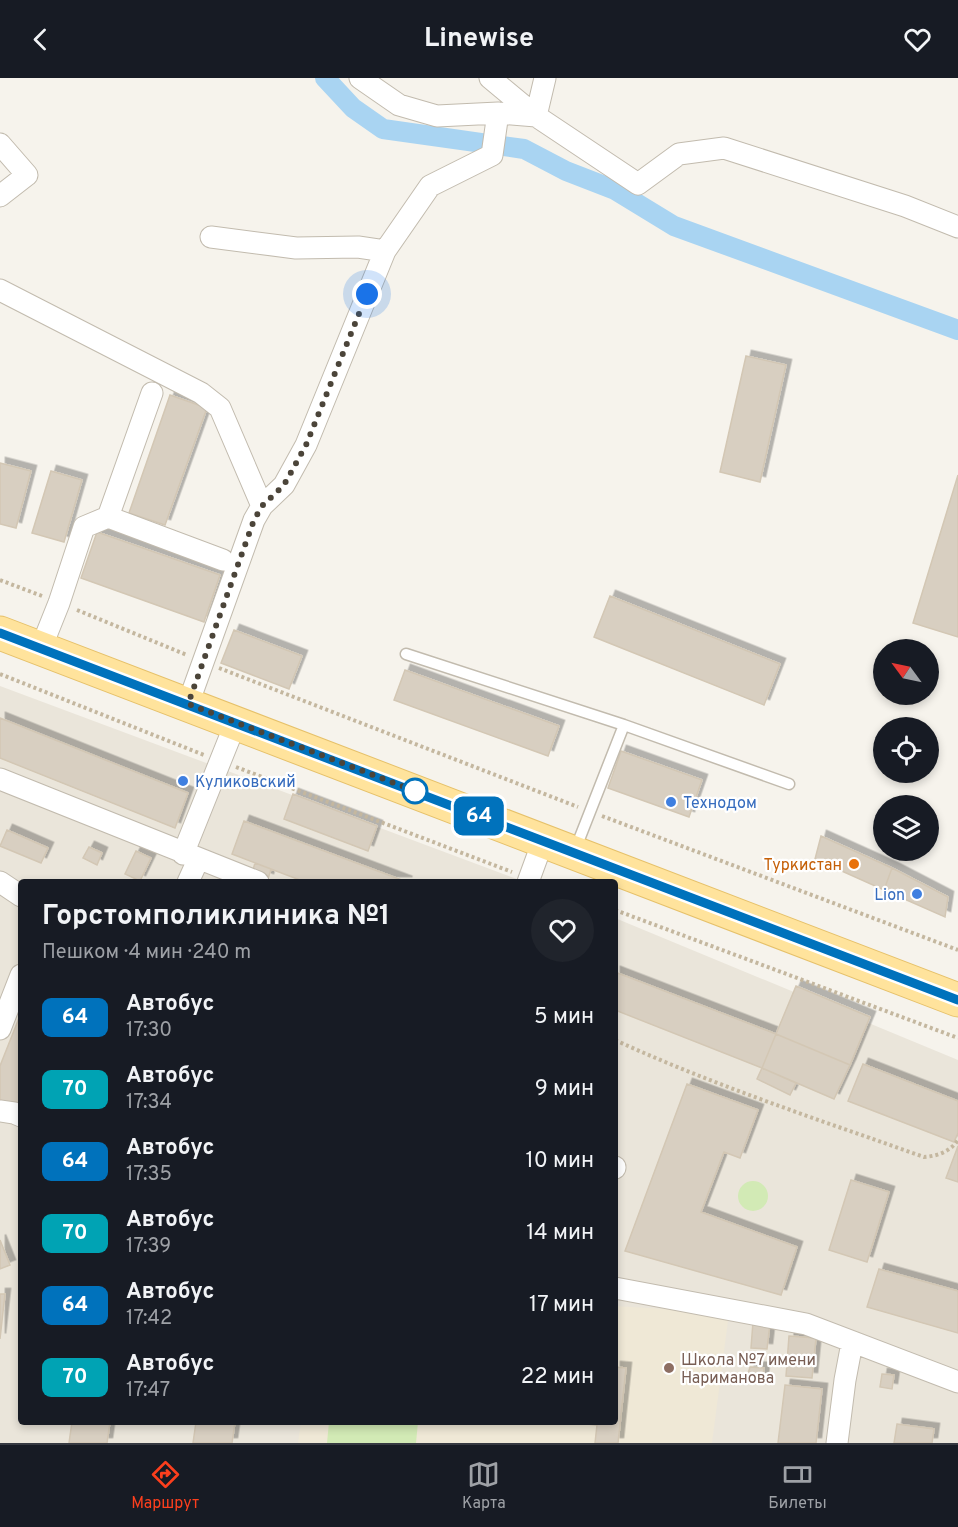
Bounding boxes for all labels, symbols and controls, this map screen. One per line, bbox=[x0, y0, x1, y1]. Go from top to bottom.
text: Linewise bbox=[424, 22, 534, 56]
icon: back bbox=[24, 23, 57, 56]
icon: heart bbox=[901, 23, 934, 56]
your location bbox=[352, 279, 382, 309]
north arrow bbox=[873, 639, 939, 705]
map controls bbox=[873, 639, 939, 861]
button: locate bbox=[873, 717, 939, 783]
place label: Куликовский bbox=[195, 773, 296, 793]
marker: Куликовский bbox=[176, 774, 190, 788]
unlabelled marker bbox=[402, 778, 428, 804]
place label: Технодом bbox=[683, 794, 757, 814]
marker: Технодом bbox=[664, 795, 678, 809]
button: layers bbox=[873, 795, 939, 861]
line badge: 64 bbox=[452, 796, 506, 836]
text: 64 bbox=[466, 803, 492, 830]
place label: Туркистан bbox=[763, 856, 842, 876]
marker: Туркистан bbox=[847, 857, 861, 871]
place label: Lion bbox=[874, 886, 905, 906]
marker: Lion bbox=[910, 887, 924, 901]
text: Горстомполиклиника №1 bbox=[42, 899, 390, 935]
button: heart bbox=[531, 899, 594, 962]
text: Пешком · 4 мин · 240 m bbox=[42, 940, 251, 966]
text: Автобус bbox=[126, 991, 214, 1018]
text: 64 bbox=[62, 1004, 88, 1031]
text: 5 мин bbox=[534, 1004, 594, 1031]
text: 17:30 bbox=[126, 1018, 172, 1044]
text: Автобус bbox=[126, 1063, 214, 1090]
text: 70 bbox=[62, 1076, 88, 1103]
text: 9 мин bbox=[535, 1076, 594, 1103]
text: 17:34 bbox=[126, 1090, 172, 1116]
text: Автобус bbox=[126, 1135, 214, 1162]
text: 64 bbox=[62, 1148, 88, 1175]
text: 10 мин bbox=[525, 1148, 594, 1175]
text: 17:35 bbox=[126, 1162, 172, 1188]
text: Автобус bbox=[126, 1207, 214, 1234]
text: 70 bbox=[62, 1220, 88, 1247]
text: 14 мин bbox=[526, 1220, 594, 1247]
text: 17:39 bbox=[126, 1234, 171, 1260]
text: Автобус bbox=[126, 1279, 214, 1306]
text: 64 bbox=[62, 1292, 88, 1319]
text: 17 мин bbox=[529, 1292, 594, 1319]
text: 17:42 bbox=[126, 1306, 172, 1332]
text: Автобус bbox=[126, 1351, 214, 1378]
place label: Школа №7 имени Нариманова bbox=[681, 1351, 816, 1389]
marker: Школа №7 имени Нариманова bbox=[662, 1361, 676, 1375]
text: 70 bbox=[62, 1364, 88, 1391]
text: 22 мин bbox=[521, 1364, 594, 1391]
text: 17:47 bbox=[126, 1378, 170, 1404]
tab: Маршрут bbox=[131, 1458, 199, 1514]
tab: Карта bbox=[462, 1458, 506, 1514]
tab: Билеты bbox=[768, 1458, 827, 1514]

